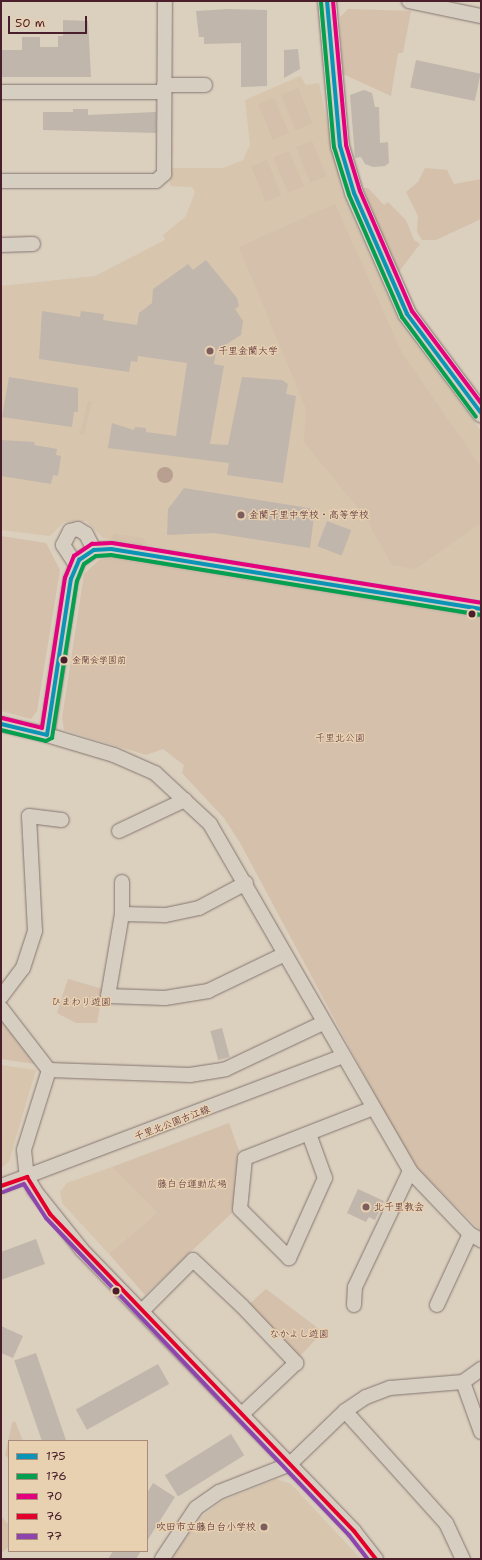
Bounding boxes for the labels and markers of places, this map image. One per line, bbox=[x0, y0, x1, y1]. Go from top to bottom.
place label: 千里金蘭大学 bbox=[218, 345, 278, 357]
marker: 千里金蘭大学 bbox=[205, 346, 215, 356]
place label: 金蘭千里中学校・高等学校 bbox=[249, 509, 369, 521]
marker: 金蘭千里中学校・高等学校 bbox=[236, 510, 246, 520]
unlabelled marker bbox=[467, 609, 477, 619]
marker: 金蘭会学園前 bbox=[59, 655, 69, 665]
place label: 金蘭会学園前 bbox=[72, 655, 126, 665]
place label: 北千里教会 bbox=[374, 1201, 424, 1213]
marker: 北千里教会 bbox=[361, 1202, 371, 1212]
unlabelled marker bbox=[111, 1286, 121, 1296]
place label: 吹田市立藤白台小学校 bbox=[156, 1521, 256, 1533]
marker: 吹田市立藤白台小学校 bbox=[259, 1522, 269, 1532]

